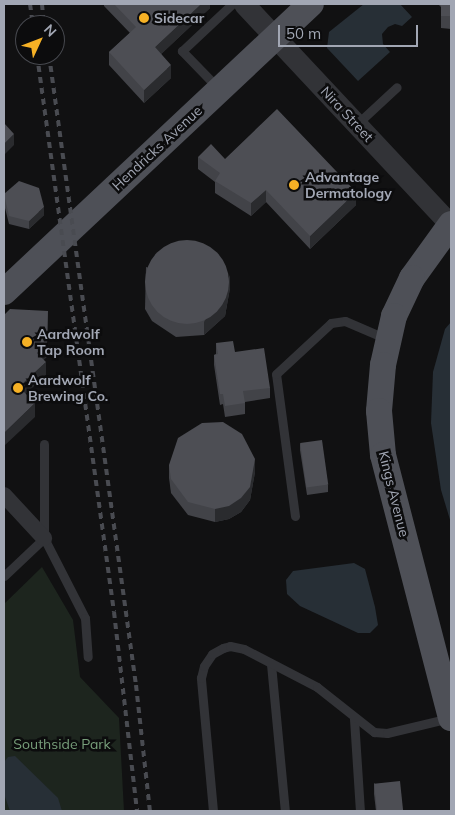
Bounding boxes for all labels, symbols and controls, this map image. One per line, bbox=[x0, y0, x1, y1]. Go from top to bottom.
place label: Sidecar bbox=[154, 10, 204, 26]
marker: Sidecar bbox=[138, 12, 150, 24]
north arrow bbox=[15, 15, 65, 65]
scale bar bbox=[280, 15, 420, 47]
text: N bbox=[40, 20, 60, 40]
text: 50 m bbox=[286, 24, 321, 43]
street label: Nira Street bbox=[317, 83, 377, 145]
street label: Hendricks Avenue bbox=[109, 102, 205, 194]
place label: Advantage Dermatology bbox=[305, 169, 392, 202]
marker: Advantage Dermatology bbox=[287, 178, 301, 192]
place label: Aardwolf Tap Room bbox=[37, 326, 105, 358]
marker: Aardwolf Tap Room bbox=[21, 336, 33, 348]
place label: Aardwolf Brewing Co. bbox=[28, 372, 108, 404]
marker: Aardwolf Brewing Co. bbox=[12, 382, 24, 394]
street label: Kings Avenue bbox=[375, 449, 413, 539]
park label: Southside Park bbox=[13, 736, 111, 752]

